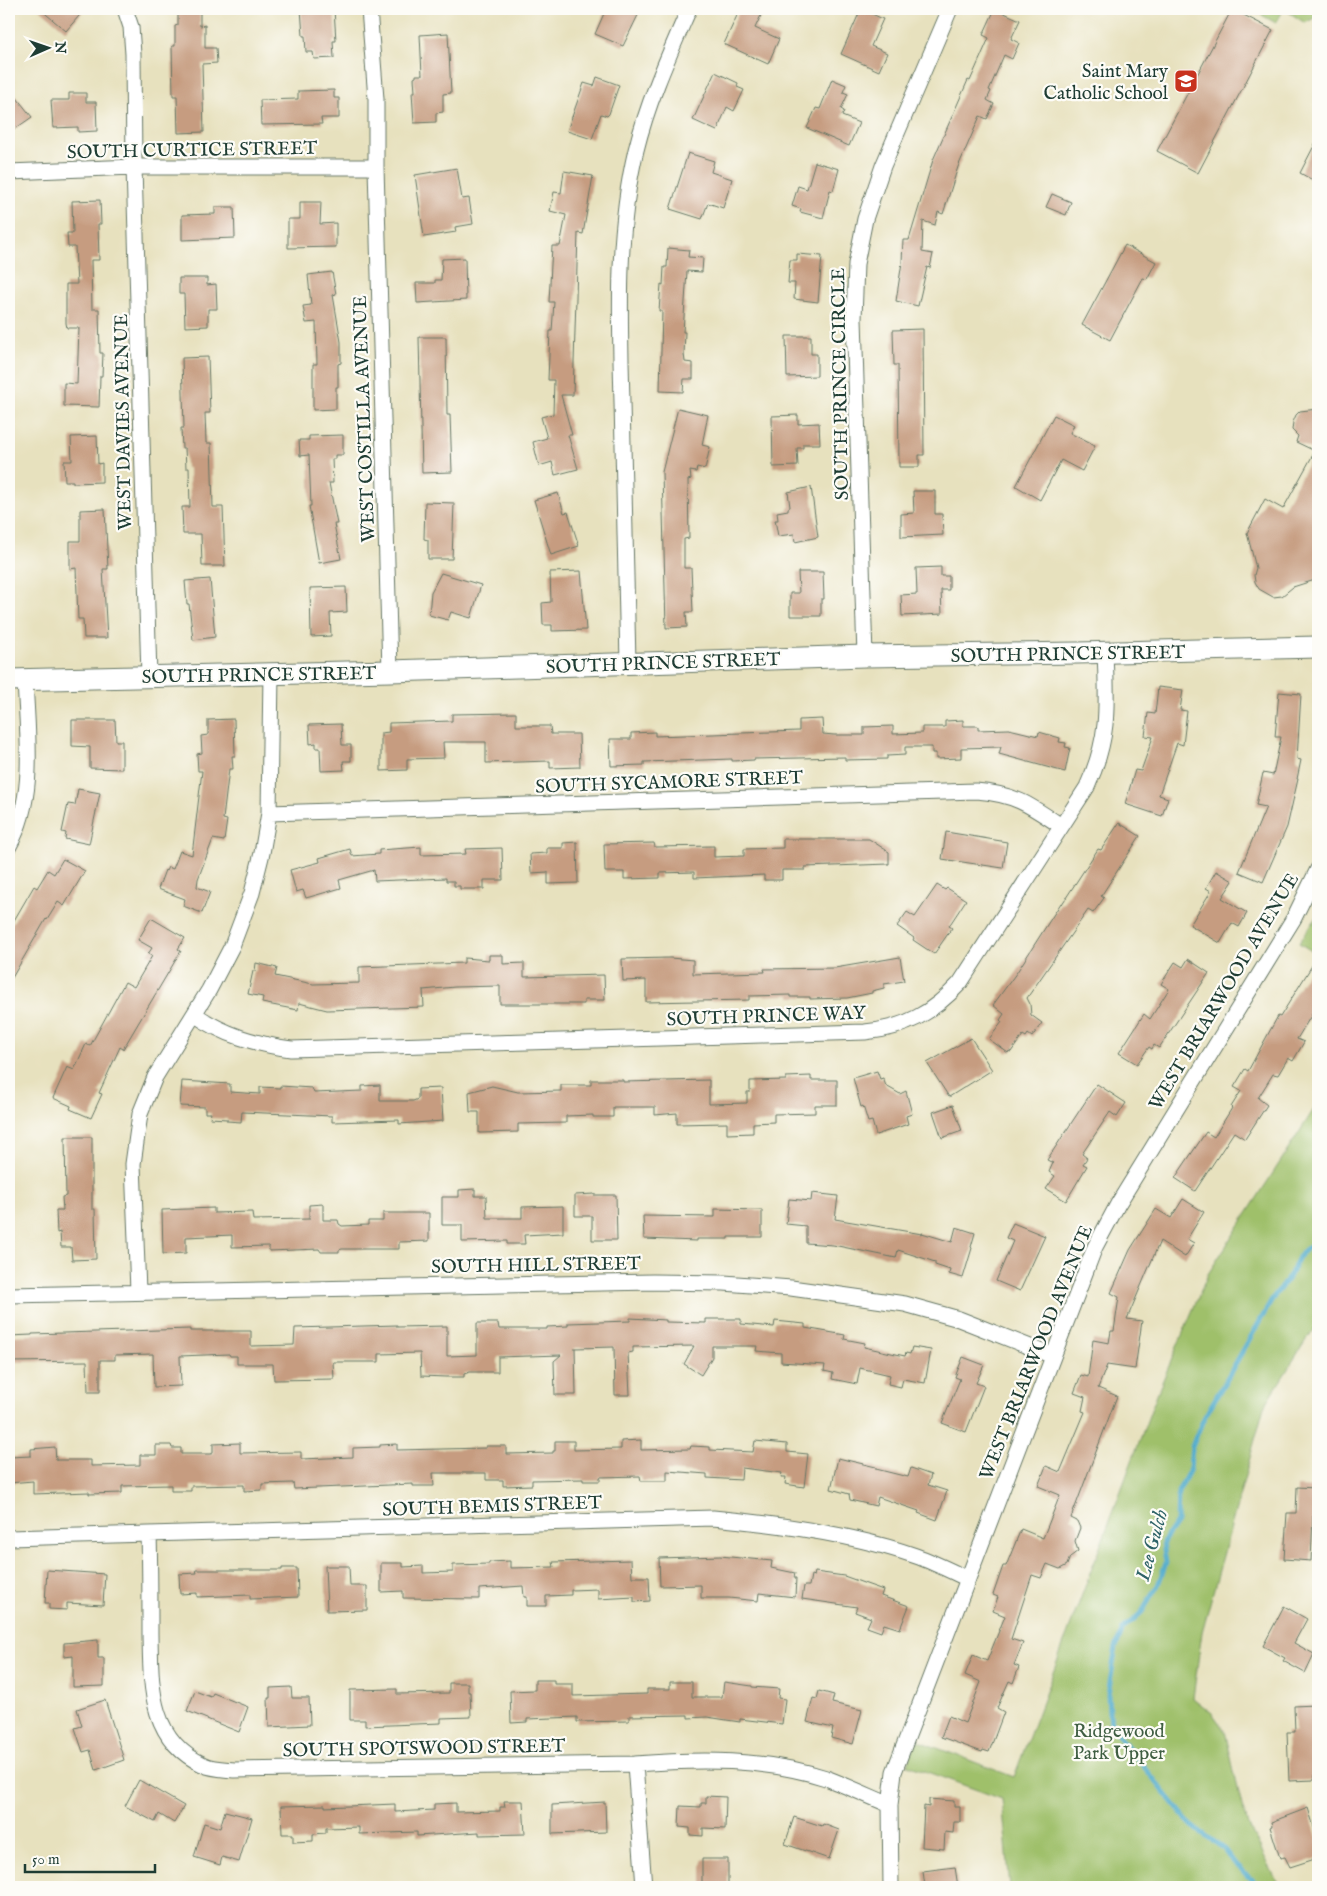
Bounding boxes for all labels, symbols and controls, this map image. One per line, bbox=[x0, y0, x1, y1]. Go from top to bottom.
north arrow bbox=[22, 22, 72, 72]
text: N bbox=[51, 40, 69, 54]
place label: Saint Mary Catholic School bbox=[1043, 60, 1169, 106]
school or university icon: Saint Mary Catholic School bbox=[1173, 68, 1199, 94]
street label: SOUTH CURTICE STREET bbox=[67, 137, 318, 165]
street label: SOUTH PRINCE CIRCLE bbox=[827, 267, 855, 500]
street label: WEST COSTILLA AVENUE bbox=[349, 295, 381, 543]
street label: WEST DAVIES AVENUE bbox=[110, 313, 138, 531]
street label: SOUTH PRINCE STREET bbox=[951, 641, 1186, 669]
street label: SOUTH PRINCE STREET bbox=[545, 648, 781, 680]
street label: SOUTH PRINCE STREET bbox=[142, 662, 377, 690]
street label: SOUTH SYCAMORE STREET bbox=[535, 766, 803, 800]
street label: WEST BRIARWOOD AVENUE bbox=[1144, 869, 1305, 1115]
street label: SOUTH PRINCE WAY bbox=[666, 1001, 867, 1032]
street label: WEST BRIARWOOD AVENUE bbox=[975, 1222, 1099, 1484]
street label: SOUTH HILL STREET bbox=[431, 1252, 641, 1280]
street label: SOUTH BEMIS STREET bbox=[382, 1491, 602, 1523]
water label: Lee Gulch bbox=[1131, 1506, 1174, 1585]
park label: Ridgewood Park Upper bbox=[1073, 1720, 1166, 1766]
street label: SOUTH SPOTSWOOD STREET bbox=[283, 1735, 566, 1763]
scale bar bbox=[25, 1841, 155, 1873]
text: 50 m bbox=[32, 1850, 60, 1869]

